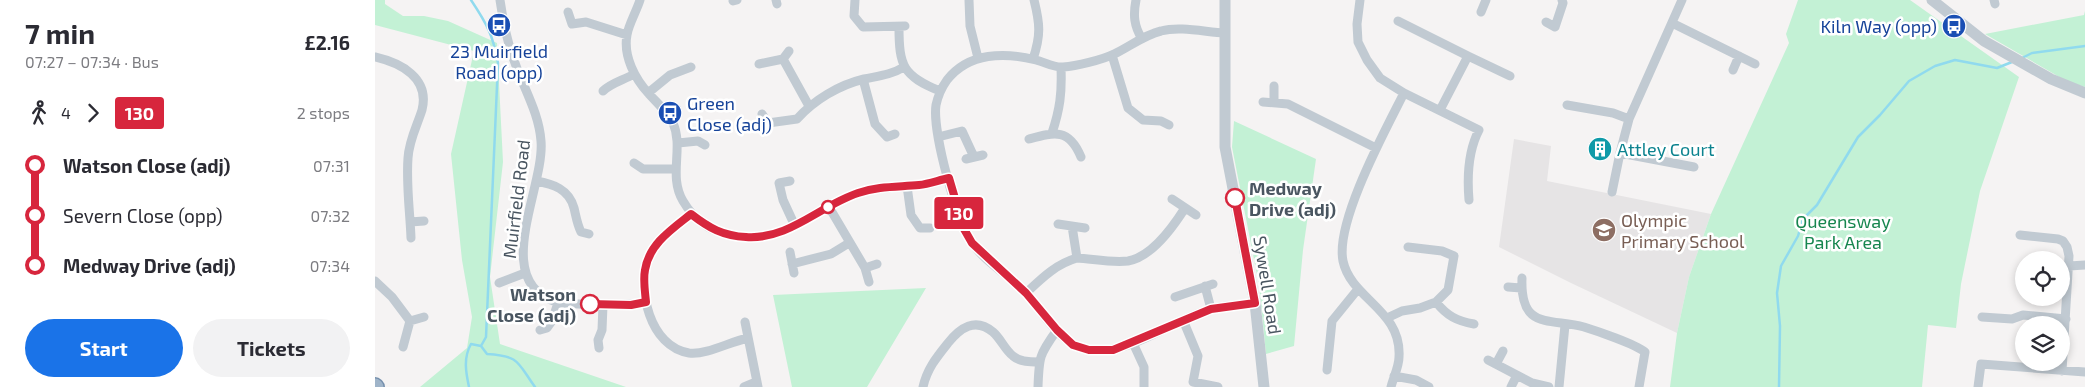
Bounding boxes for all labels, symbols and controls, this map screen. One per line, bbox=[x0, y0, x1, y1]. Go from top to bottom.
bus stop icon: 23 Muirfield Road (opp) bbox=[486, 12, 512, 38]
bus stop icon: Kiln Way (opp) bbox=[1941, 13, 1967, 39]
place label: Kiln Way (opp) bbox=[1820, 15, 1937, 37]
text: 7 min bbox=[25, 16, 95, 50]
text: £2.16 bbox=[305, 31, 350, 54]
place label: 23 Muirfield Road (opp) bbox=[450, 40, 548, 83]
text: 07:27 – 07:34 · Bus bbox=[25, 52, 159, 71]
place label: Green Close (adj) bbox=[687, 92, 772, 135]
icon: walk bbox=[25, 99, 53, 127]
icon: forward bbox=[79, 99, 107, 127]
bus stop icon: Green Close (adj) bbox=[657, 100, 683, 126]
text: 130 bbox=[125, 102, 154, 124]
text: 4 bbox=[61, 103, 71, 122]
text: 2 stops bbox=[297, 103, 350, 122]
building icon: Attley Court bbox=[1587, 136, 1613, 162]
street label: Muirfield Road bbox=[498, 138, 534, 260]
place label: Attley Court bbox=[1617, 138, 1715, 160]
text: Watson Close (adj) bbox=[63, 154, 231, 177]
text: 07:31 bbox=[313, 156, 350, 175]
place label: Medway Drive (adj) bbox=[1249, 177, 1336, 220]
marker: Medway Drive (adj) bbox=[1225, 188, 1245, 208]
line badge: 130 bbox=[930, 197, 988, 229]
unlabelled marker bbox=[821, 200, 835, 214]
text: 130 bbox=[944, 202, 974, 224]
text: Severn Close (opp) bbox=[63, 204, 223, 227]
text: 07:32 bbox=[310, 206, 350, 225]
place label: Olympic Primary School bbox=[1621, 209, 1745, 252]
park label: Queensway Park Area bbox=[1795, 210, 1891, 253]
school or university icon: Olympic Primary School bbox=[1591, 217, 1617, 243]
street label: Sywell Road bbox=[1249, 234, 1287, 336]
map controls bbox=[2015, 251, 2070, 371]
button: locate bbox=[2015, 251, 2070, 306]
text: Medway Drive (adj) bbox=[63, 254, 236, 277]
text: 07:34 bbox=[310, 256, 350, 275]
place label: Watson Close (adj) bbox=[487, 283, 576, 326]
marker: Watson Close (adj) bbox=[580, 294, 600, 314]
button: layers bbox=[2015, 316, 2070, 371]
button: Start bbox=[25, 319, 183, 377]
button: Tickets bbox=[193, 319, 350, 377]

